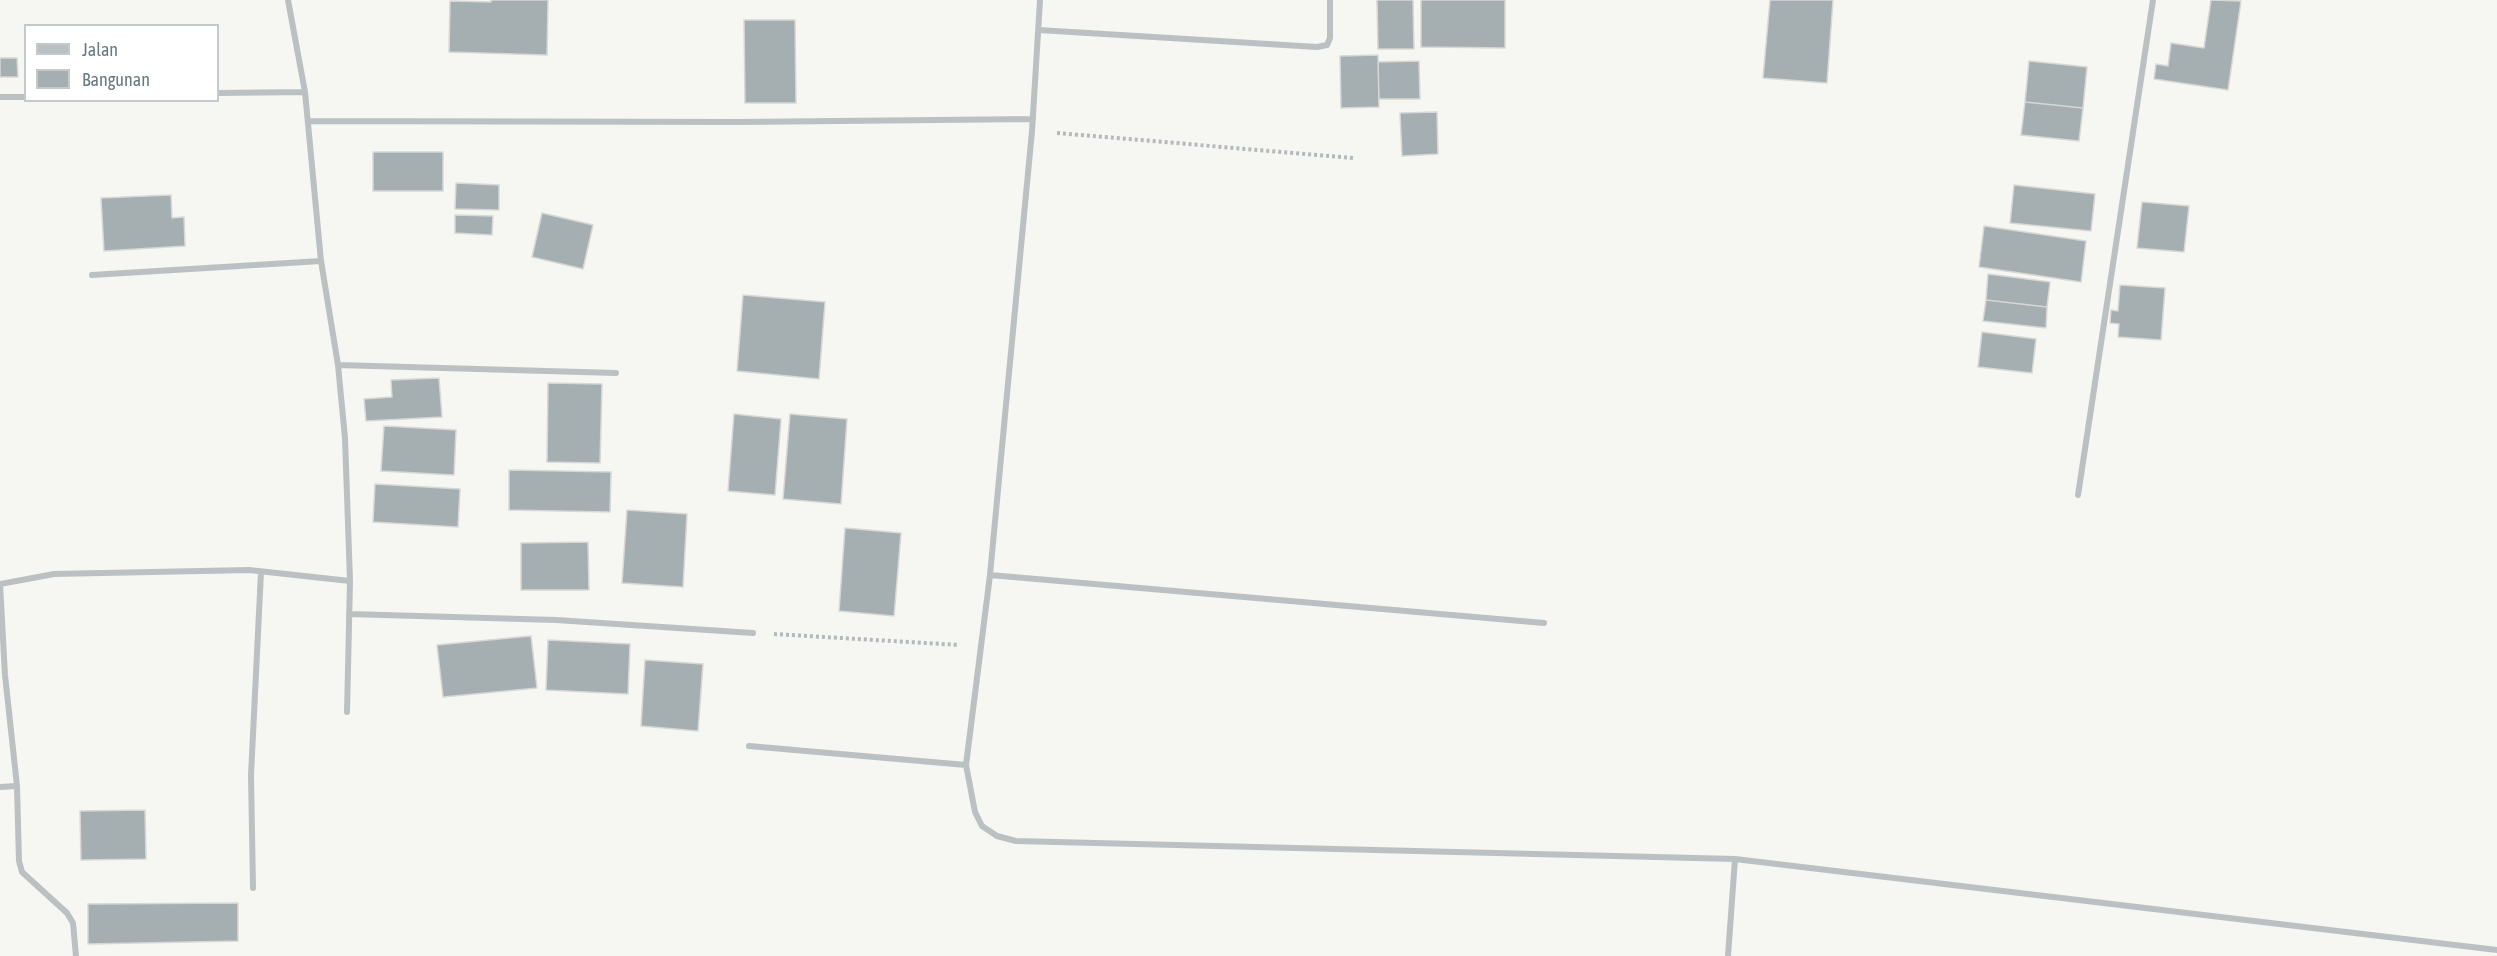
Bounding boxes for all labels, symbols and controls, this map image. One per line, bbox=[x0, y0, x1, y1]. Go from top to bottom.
legend bbox=[24, 24, 219, 102]
text: Jalan bbox=[82, 39, 118, 60]
text: Bangunan bbox=[82, 69, 150, 90]

